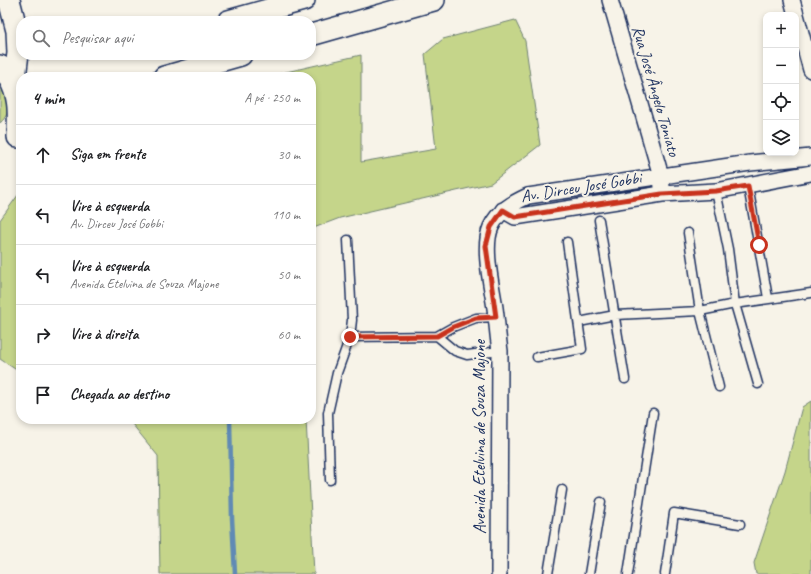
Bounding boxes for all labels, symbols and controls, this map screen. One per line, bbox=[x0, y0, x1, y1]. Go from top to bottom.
map controls bbox=[763, 12, 799, 156]
button: + bbox=[763, 12, 799, 48]
search box bbox=[16, 16, 316, 60]
street label: Rua José Ângelo Toniato bbox=[627, 23, 685, 160]
icon: search bbox=[30, 27, 52, 49]
text: Pesquisar aqui bbox=[62, 29, 133, 48]
button: − bbox=[763, 48, 799, 84]
button: locate bbox=[763, 84, 799, 120]
text: 4 min bbox=[32, 88, 65, 109]
text: A pé · 250 m bbox=[244, 90, 300, 106]
button: layers bbox=[763, 120, 799, 156]
icon: ahead bbox=[32, 144, 54, 166]
text: Siga em frente bbox=[70, 145, 146, 164]
text: 30 m bbox=[278, 147, 300, 163]
street label: Av. Dirceu José Gobbi bbox=[519, 167, 644, 207]
text: Vire à esquerda bbox=[70, 197, 149, 216]
icon: left bbox=[32, 204, 54, 226]
text: 110 m bbox=[272, 207, 300, 223]
text: Av. Dirceu José Gobbi bbox=[70, 216, 163, 232]
route start bbox=[750, 236, 768, 254]
text: Vire à esquerda bbox=[70, 257, 149, 276]
icon: left bbox=[32, 264, 54, 286]
text: 50 m bbox=[278, 267, 300, 283]
text: Avenida Etelvina de Souza Majone bbox=[70, 276, 219, 292]
icon: right bbox=[32, 324, 54, 346]
text: Vire à direita bbox=[70, 325, 139, 344]
text: 60 m bbox=[278, 327, 300, 343]
route end bbox=[341, 328, 359, 346]
street label: Avenida Etelvina de Souza Majone bbox=[469, 338, 490, 534]
icon: arrive bbox=[32, 384, 54, 406]
text: Chegada ao destino bbox=[70, 385, 169, 404]

